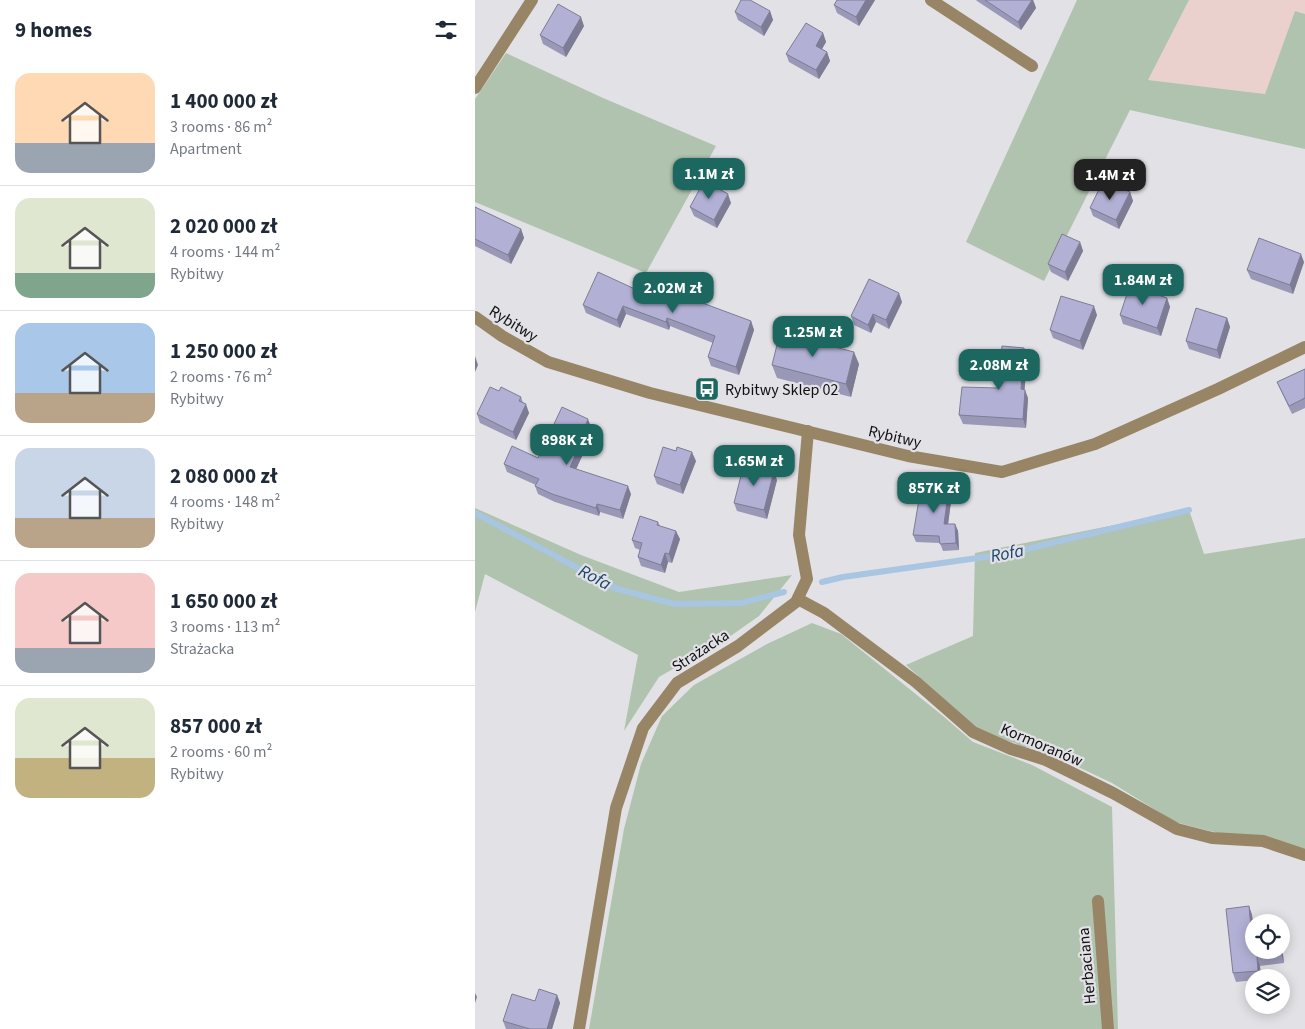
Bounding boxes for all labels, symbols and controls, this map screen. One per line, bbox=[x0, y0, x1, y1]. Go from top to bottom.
text: 9 homes bbox=[15, 15, 92, 45]
icon: filters bbox=[432, 16, 460, 44]
text: 1 400 000 zł bbox=[170, 86, 277, 116]
icon: home bbox=[55, 93, 115, 153]
text: 3 rooms · 86 m² bbox=[170, 116, 272, 138]
text: Apartment bbox=[170, 138, 242, 160]
pin: 1.1M zł bbox=[663, 158, 755, 200]
pin: 1.4M zł bbox=[1064, 158, 1156, 201]
text: 1.1M zł bbox=[684, 163, 734, 185]
text: 1.4M zł bbox=[1085, 164, 1135, 186]
text: 2 020 000 zł bbox=[170, 211, 277, 241]
icon: home bbox=[55, 218, 115, 278]
text: 4 rooms · 144 m² bbox=[170, 241, 280, 263]
text: Rybitwy bbox=[170, 263, 224, 285]
pin: 1.84M zł bbox=[1091, 264, 1195, 306]
text: 1.84M zł bbox=[1114, 269, 1172, 291]
pin: 2.02M zł bbox=[621, 272, 725, 314]
text: 2.02M zł bbox=[644, 277, 702, 299]
street label: Rybitwy bbox=[485, 300, 543, 348]
pin: 1.25M zł bbox=[761, 316, 865, 358]
text: 1.25M zł bbox=[784, 321, 842, 343]
text: 1 250 000 zł bbox=[170, 336, 277, 366]
icon: home bbox=[55, 343, 115, 403]
pin: 2.08M zł bbox=[947, 348, 1051, 391]
text: 2.08M zł bbox=[970, 354, 1028, 376]
text: 2 rooms · 76 m² bbox=[170, 366, 272, 388]
bus stop icon: Rybitwy Sklep 02 bbox=[694, 376, 720, 402]
place label: Rybitwy Sklep 02 bbox=[725, 379, 838, 401]
text: Rybitwy bbox=[170, 388, 224, 410]
street label: Rybitwy bbox=[866, 420, 924, 454]
pin: 898K zł bbox=[521, 424, 613, 466]
text: 898K zł bbox=[541, 429, 593, 451]
pin: 1.65M zł bbox=[702, 444, 806, 487]
text: 1.65M zł bbox=[725, 450, 783, 472]
text: 2 080 000 zł bbox=[170, 461, 277, 491]
icon: home bbox=[55, 468, 115, 528]
pin: 857K zł bbox=[888, 472, 980, 514]
text: 857K zł bbox=[908, 477, 960, 499]
text: 4 rooms · 148 m² bbox=[170, 491, 280, 513]
text: Rybitwy bbox=[170, 513, 224, 535]
water label: Rofa bbox=[988, 538, 1026, 569]
water label: Rofa bbox=[574, 559, 616, 597]
text: 1 650 000 zł bbox=[170, 586, 277, 616]
icon: home bbox=[55, 593, 115, 653]
text: 3 rooms · 113 m² bbox=[170, 616, 280, 638]
street label: Strażacka bbox=[668, 624, 734, 678]
text: Strażacka bbox=[170, 638, 234, 660]
text: 857 000 zł bbox=[170, 711, 262, 741]
icon: home bbox=[55, 718, 115, 778]
street label: Kormoranów bbox=[997, 718, 1087, 772]
text: 2 rooms · 60 m² bbox=[170, 741, 272, 763]
text: Rybitwy bbox=[170, 763, 224, 785]
map controls bbox=[1245, 914, 1290, 1014]
button: locate bbox=[1245, 914, 1290, 959]
street label: Herbaciana bbox=[1073, 927, 1101, 1005]
button: layers bbox=[1245, 969, 1290, 1014]

